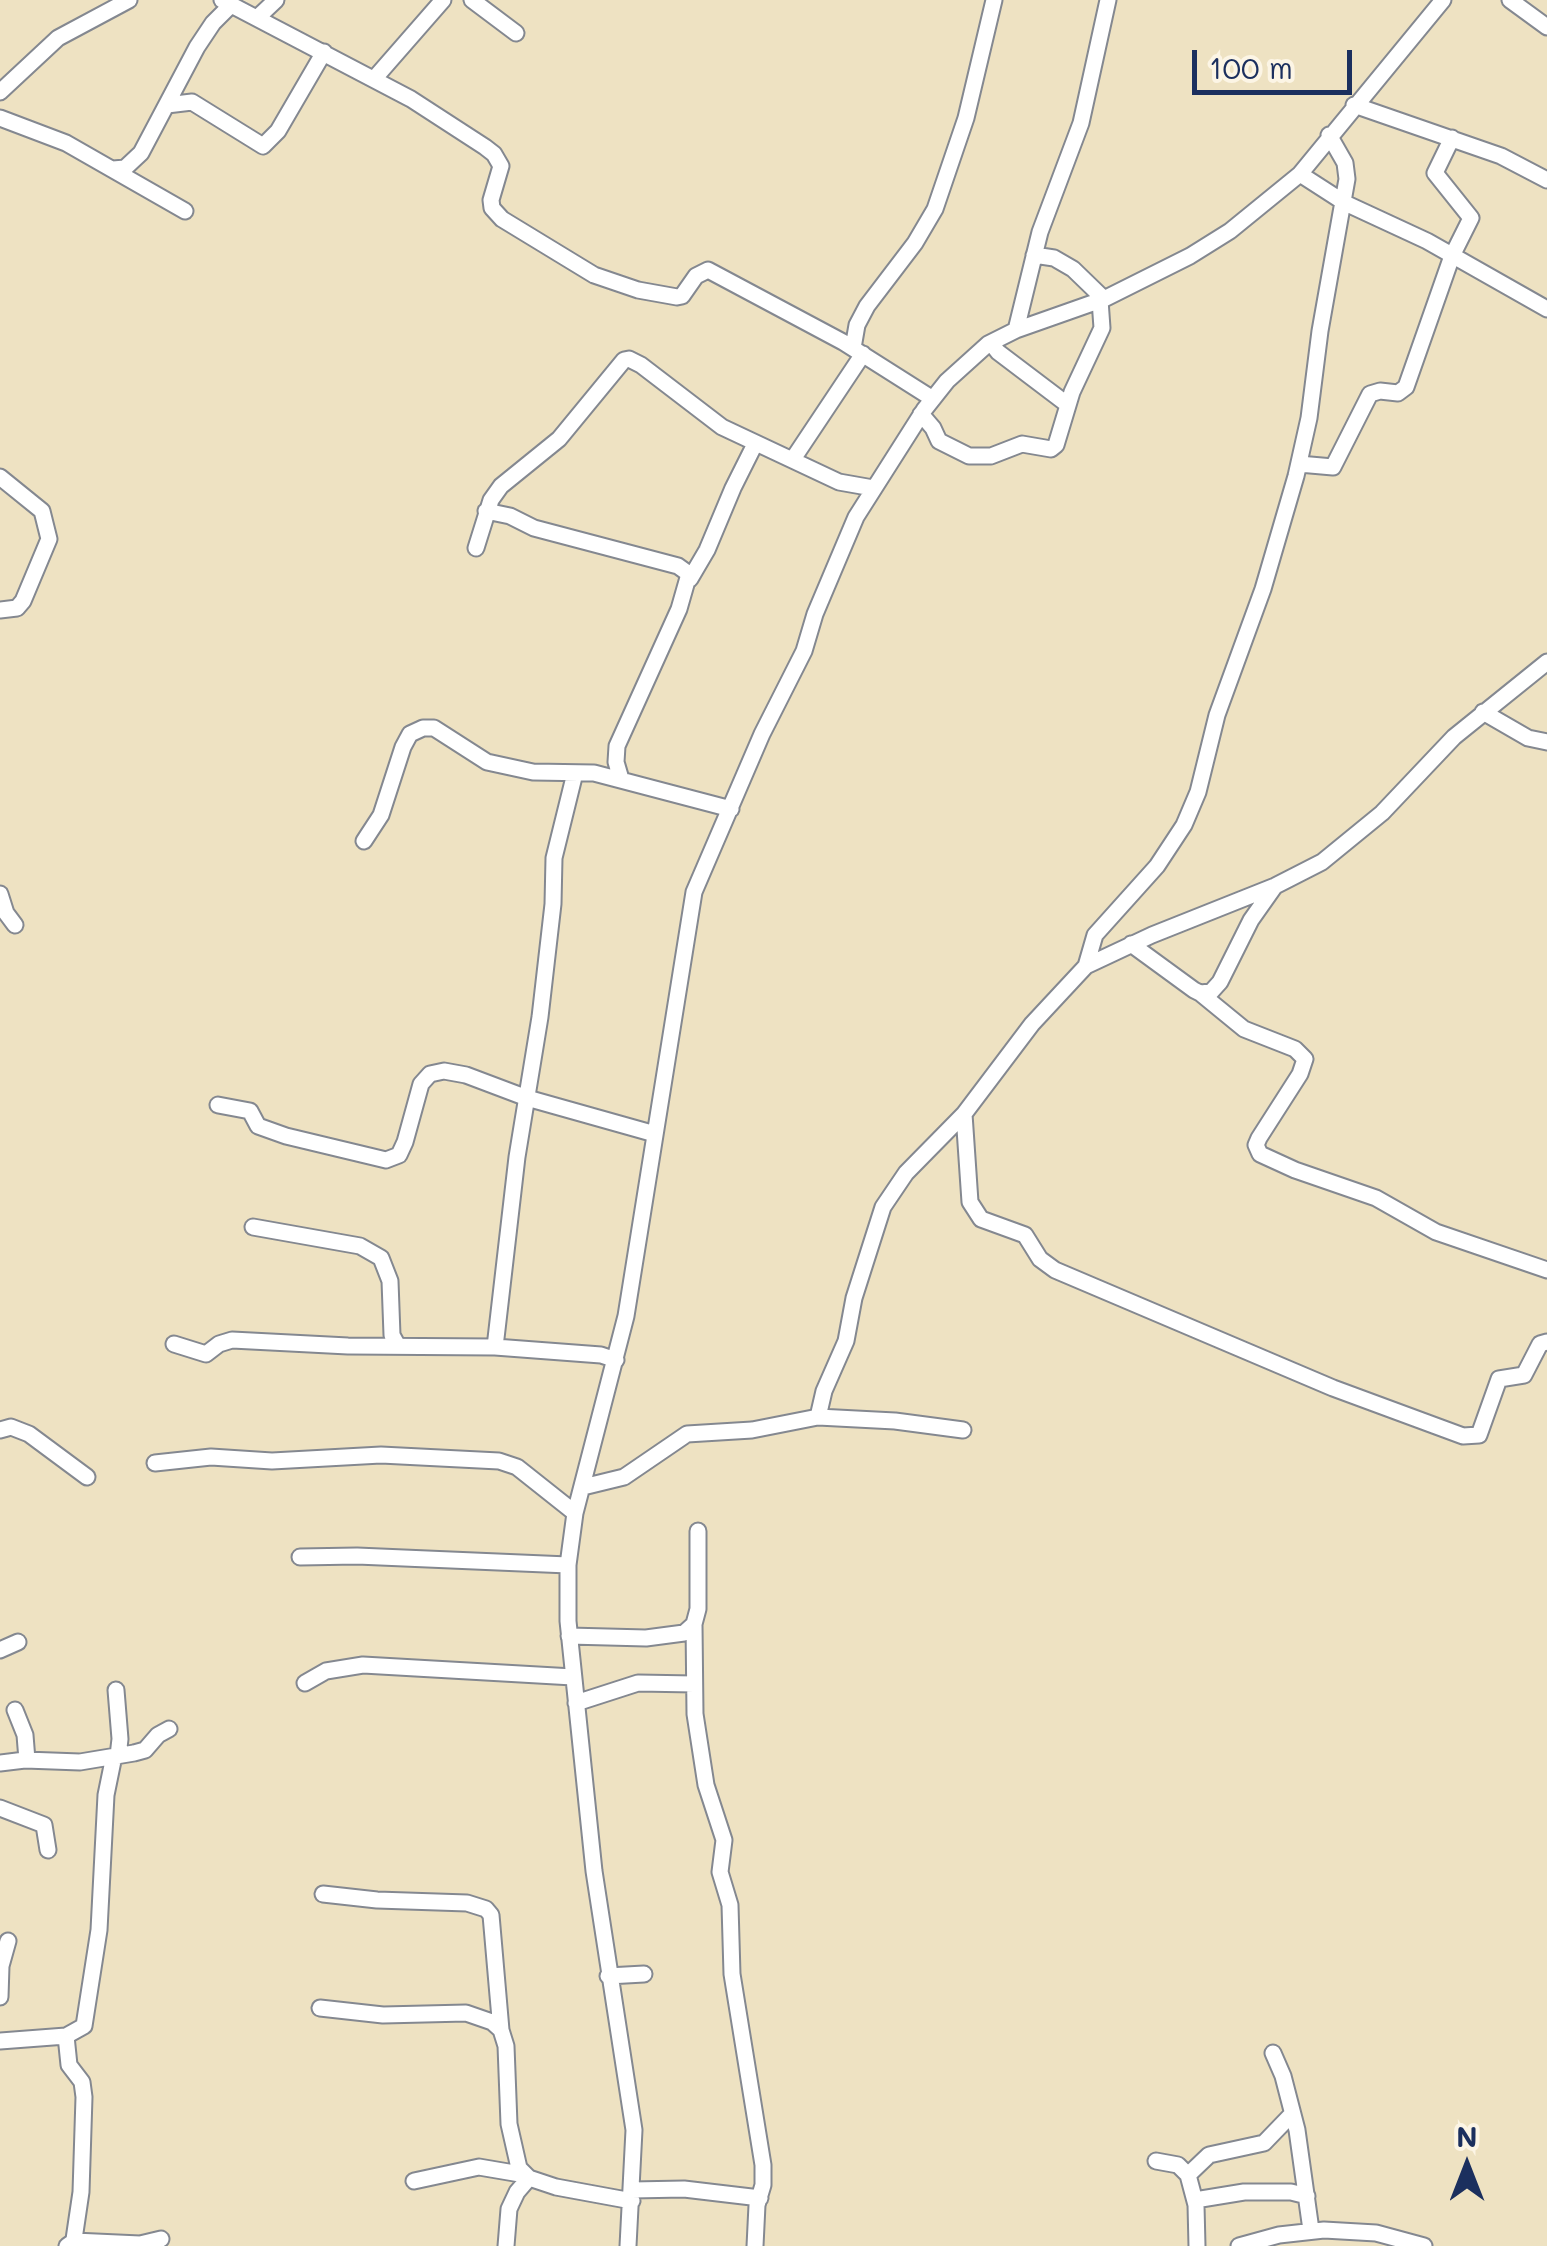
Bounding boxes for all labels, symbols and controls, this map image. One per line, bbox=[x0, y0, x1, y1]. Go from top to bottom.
scale bar bbox=[1197, 30, 1357, 92]
text: 100 m bbox=[1209, 47, 1293, 87]
north arrow bbox=[1417, 2116, 1517, 2216]
text: N bbox=[1456, 2118, 1478, 2154]

